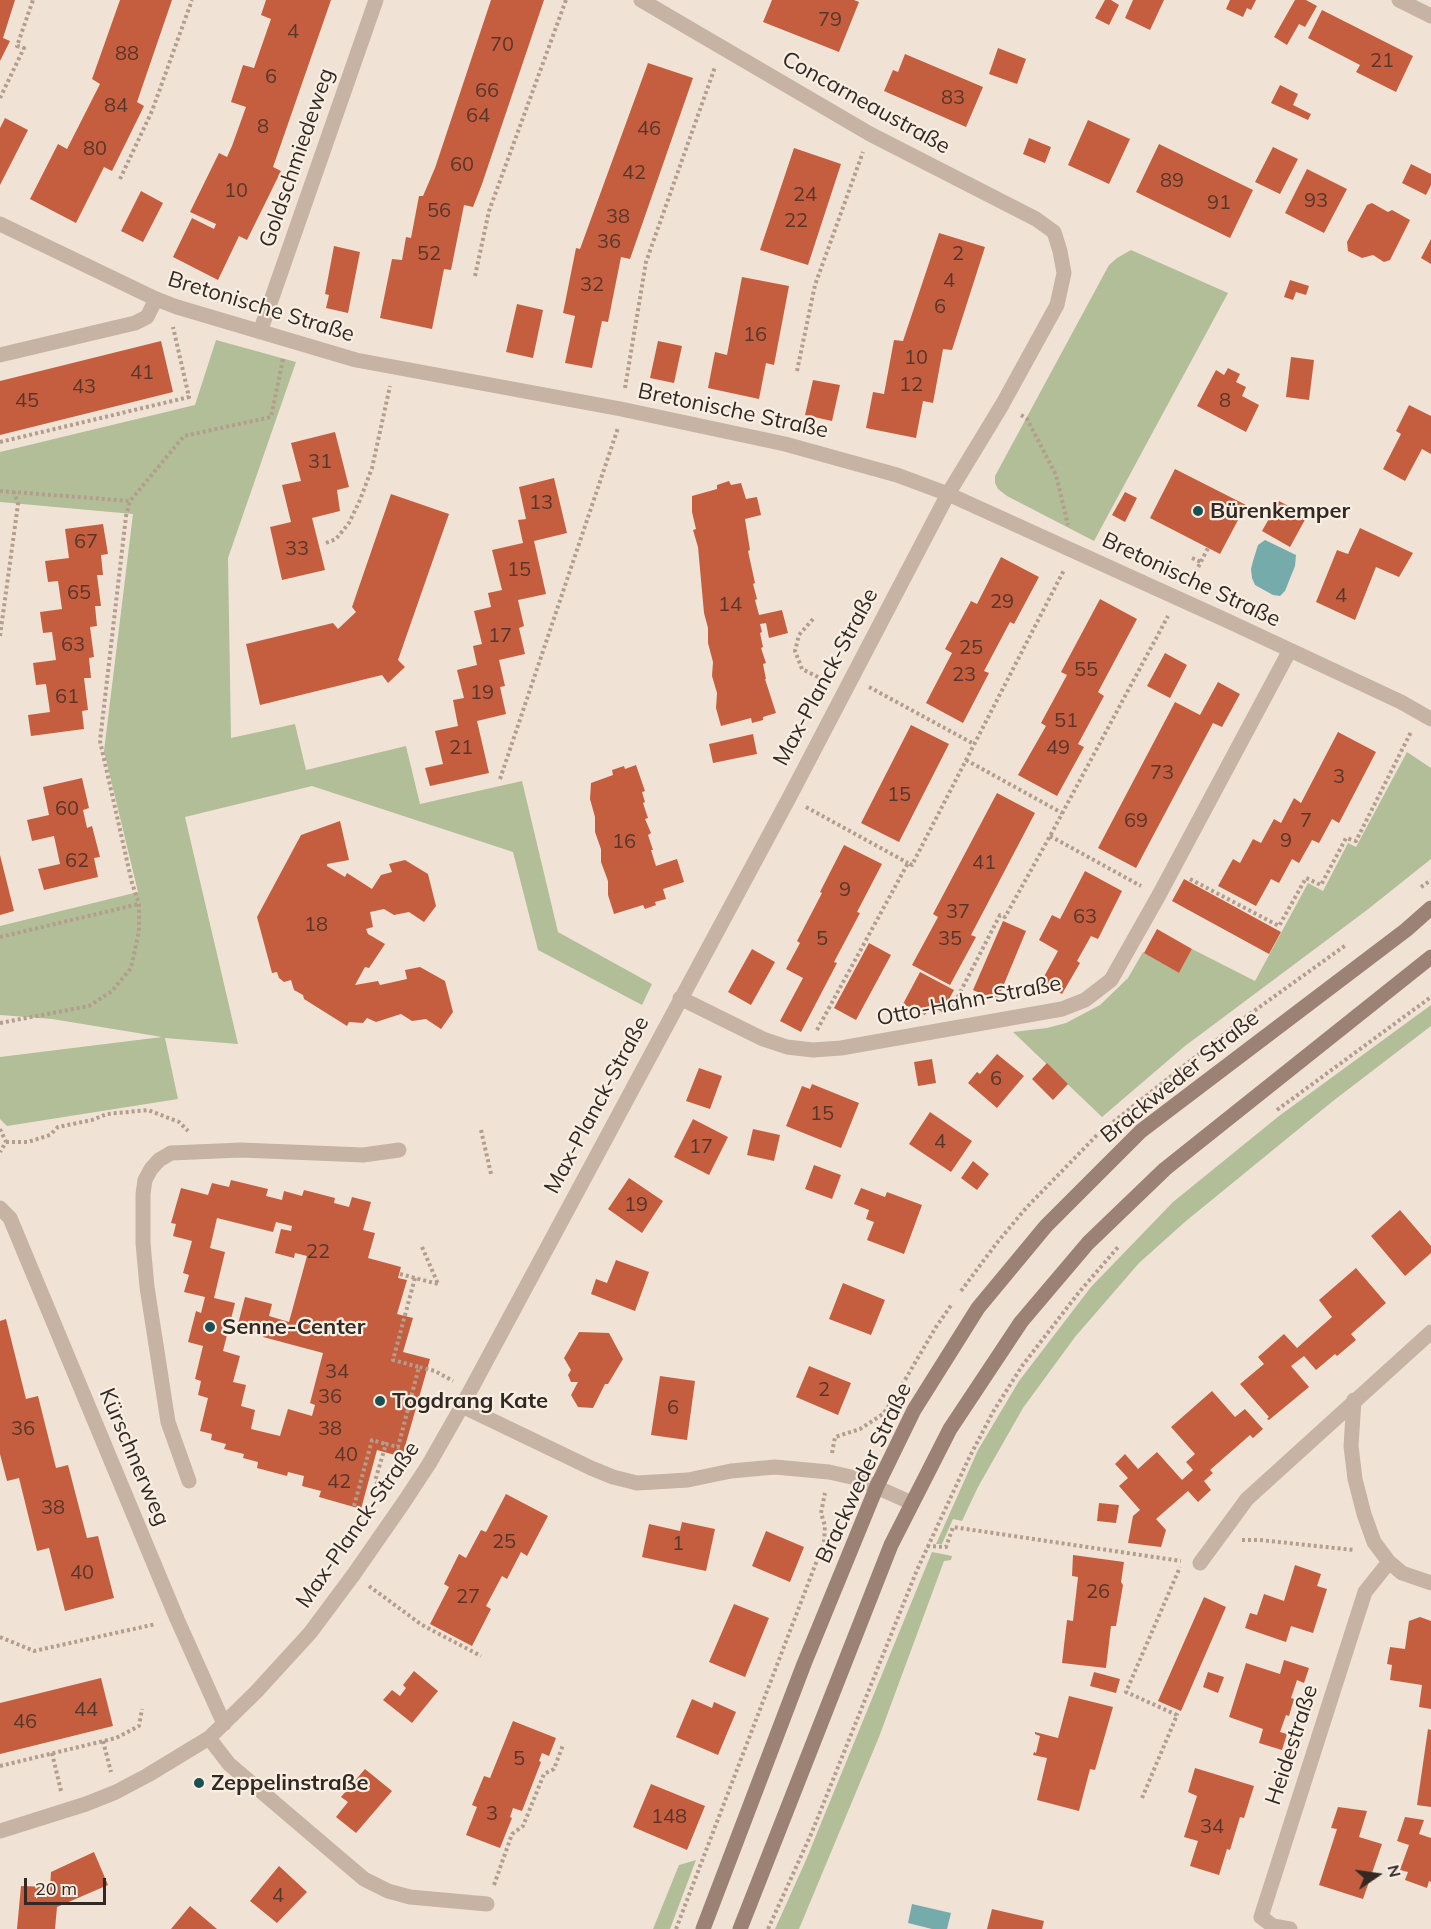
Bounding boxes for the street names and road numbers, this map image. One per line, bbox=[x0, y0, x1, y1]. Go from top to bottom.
street label: Concarneaustraße bbox=[777, 46, 955, 160]
street label: Goldschmiedeweg bbox=[254, 65, 340, 251]
street label: Bretonische Straße bbox=[164, 266, 358, 348]
street label: Bretonische Straße bbox=[635, 378, 831, 444]
street label: Bretonische Straße bbox=[1098, 527, 1284, 633]
street label: Max-Planck-Straße bbox=[768, 584, 884, 770]
street label: Otto-Hahn-Straße bbox=[874, 970, 1064, 1032]
street label: Brackweder Straße bbox=[1096, 1005, 1264, 1149]
street label: Max-Planck-Straße bbox=[539, 1012, 655, 1198]
street label: Brackweder Straße bbox=[811, 1379, 917, 1567]
street label: Kürschnerweg bbox=[93, 1384, 175, 1530]
street label: Max-Planck-Straße bbox=[291, 1437, 425, 1613]
street label: Heidestraße bbox=[1260, 1682, 1324, 1808]

